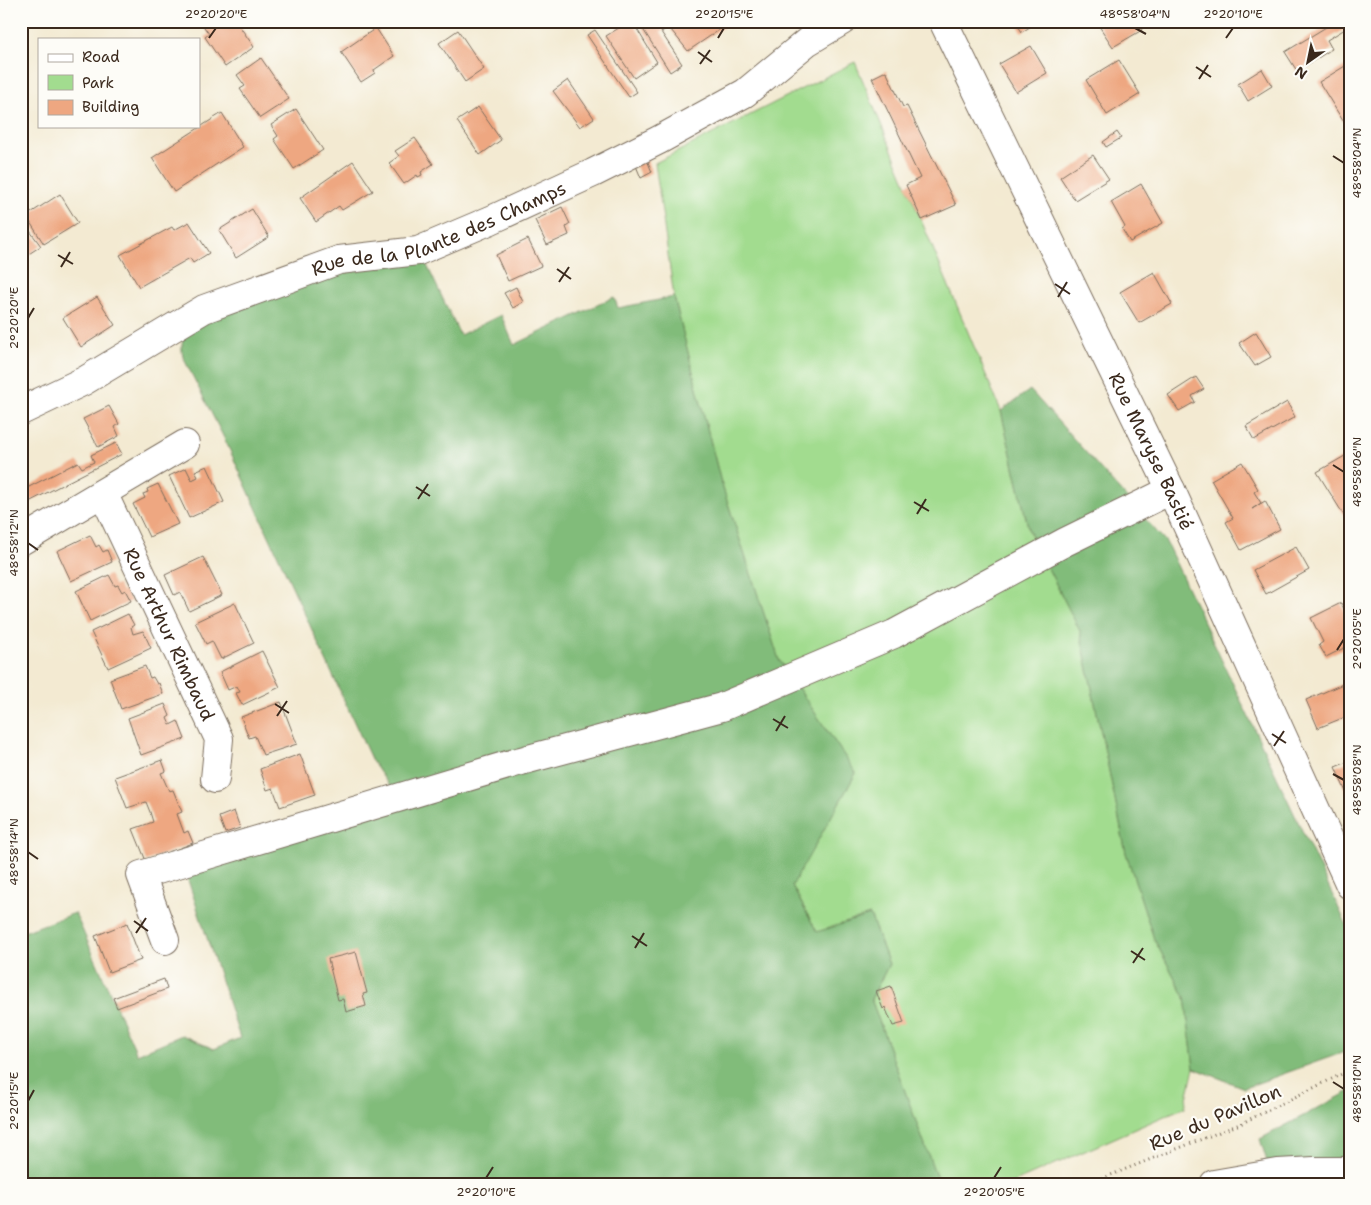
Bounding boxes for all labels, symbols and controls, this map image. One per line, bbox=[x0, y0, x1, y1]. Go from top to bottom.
text: 2°20'20"E bbox=[185, 6, 247, 22]
text: 2°20'15"E bbox=[695, 6, 753, 22]
text: 48°58'04"N bbox=[1100, 6, 1170, 22]
text: 2°20'10"E bbox=[1203, 6, 1263, 22]
legend bbox=[38, 38, 200, 128]
north arrow bbox=[1284, 38, 1334, 88]
text: Road bbox=[82, 47, 120, 67]
text: N bbox=[1291, 62, 1310, 83]
text: Park bbox=[82, 73, 114, 93]
text: Building bbox=[82, 97, 139, 117]
text: 48°58'04"N bbox=[1349, 128, 1365, 198]
street label: Rue de la Plante des Champs bbox=[308, 175, 570, 282]
text: 2°20'20"E bbox=[6, 287, 22, 349]
street label: Rue Maryse Bastié bbox=[1103, 368, 1199, 534]
text: 48°58'06"N bbox=[1349, 437, 1365, 507]
text: 48°58'12"N bbox=[6, 509, 22, 577]
street label: Rue Arthur Rimbaud bbox=[118, 544, 221, 725]
text: 2°20'05"E bbox=[1349, 608, 1365, 670]
text: 48°58'08"N bbox=[1349, 744, 1365, 816]
text: 48°58'14"N bbox=[6, 818, 22, 886]
text: 48°58'10"N bbox=[1349, 1055, 1365, 1123]
text: 2°20'15"E bbox=[6, 1072, 22, 1130]
street label: Rue du Pavillon bbox=[1146, 1078, 1285, 1156]
text: 2°20'10"E bbox=[456, 1184, 516, 1200]
text: 2°20'05"E bbox=[963, 1184, 1025, 1200]

